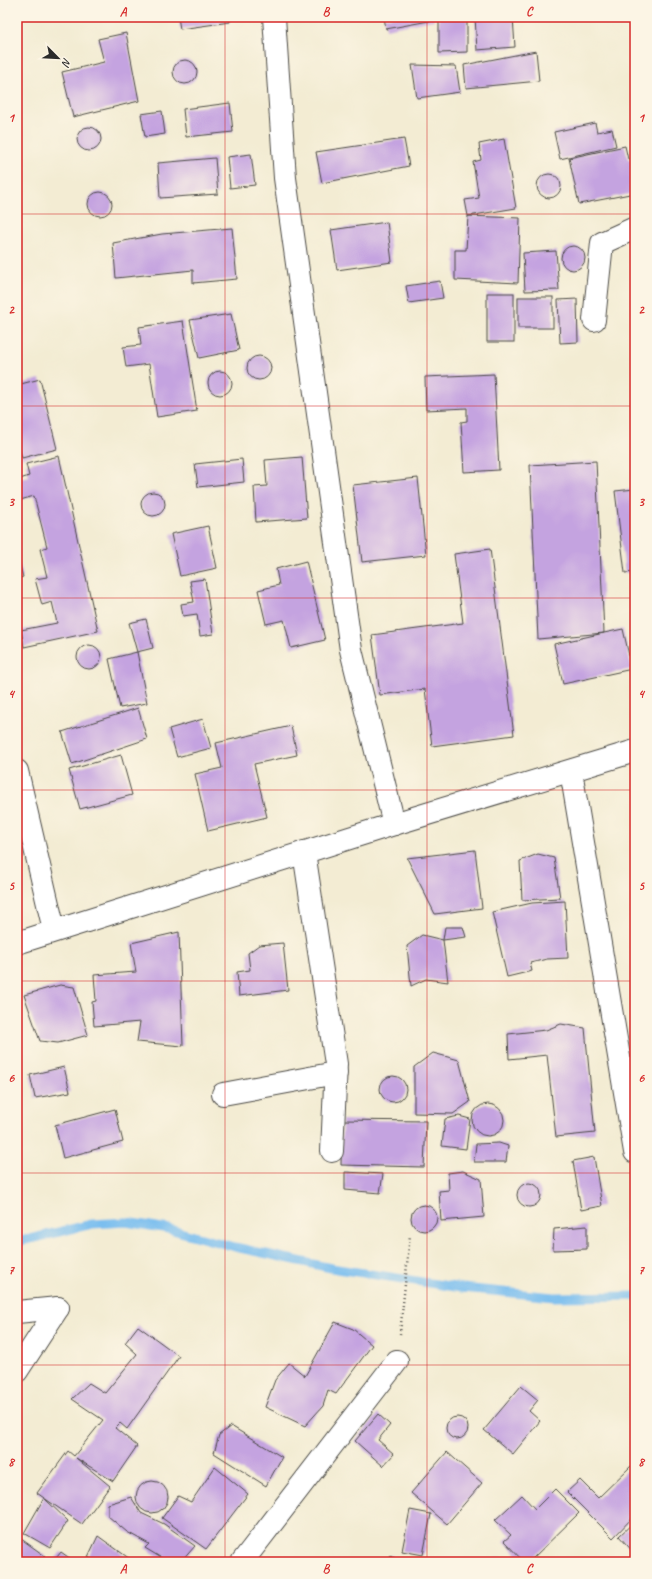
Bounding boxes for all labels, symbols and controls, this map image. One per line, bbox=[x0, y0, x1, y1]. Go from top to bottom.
text: A bbox=[120, 4, 128, 20]
text: B bbox=[323, 4, 331, 20]
text: C bbox=[526, 4, 534, 20]
north arrow bbox=[38, 38, 78, 78]
text: N bbox=[58, 56, 75, 70]
text: 1 bbox=[8, 110, 16, 126]
text: 1 bbox=[638, 110, 646, 126]
text: 2 bbox=[8, 302, 15, 318]
text: 2 bbox=[638, 302, 645, 318]
text: 3 bbox=[8, 494, 15, 510]
text: 3 bbox=[638, 494, 645, 510]
text: 4 bbox=[8, 686, 16, 702]
text: 4 bbox=[638, 686, 646, 702]
text: 5 bbox=[8, 878, 15, 894]
text: 5 bbox=[638, 878, 645, 894]
text: 6 bbox=[8, 1070, 15, 1086]
text: 6 bbox=[638, 1070, 645, 1086]
text: 7 bbox=[8, 1262, 15, 1278]
text: 7 bbox=[638, 1262, 645, 1278]
text: 8 bbox=[8, 1454, 16, 1470]
text: 8 bbox=[638, 1454, 646, 1470]
text: A bbox=[120, 1561, 128, 1577]
text: B bbox=[323, 1561, 331, 1577]
text: C bbox=[526, 1561, 534, 1577]

